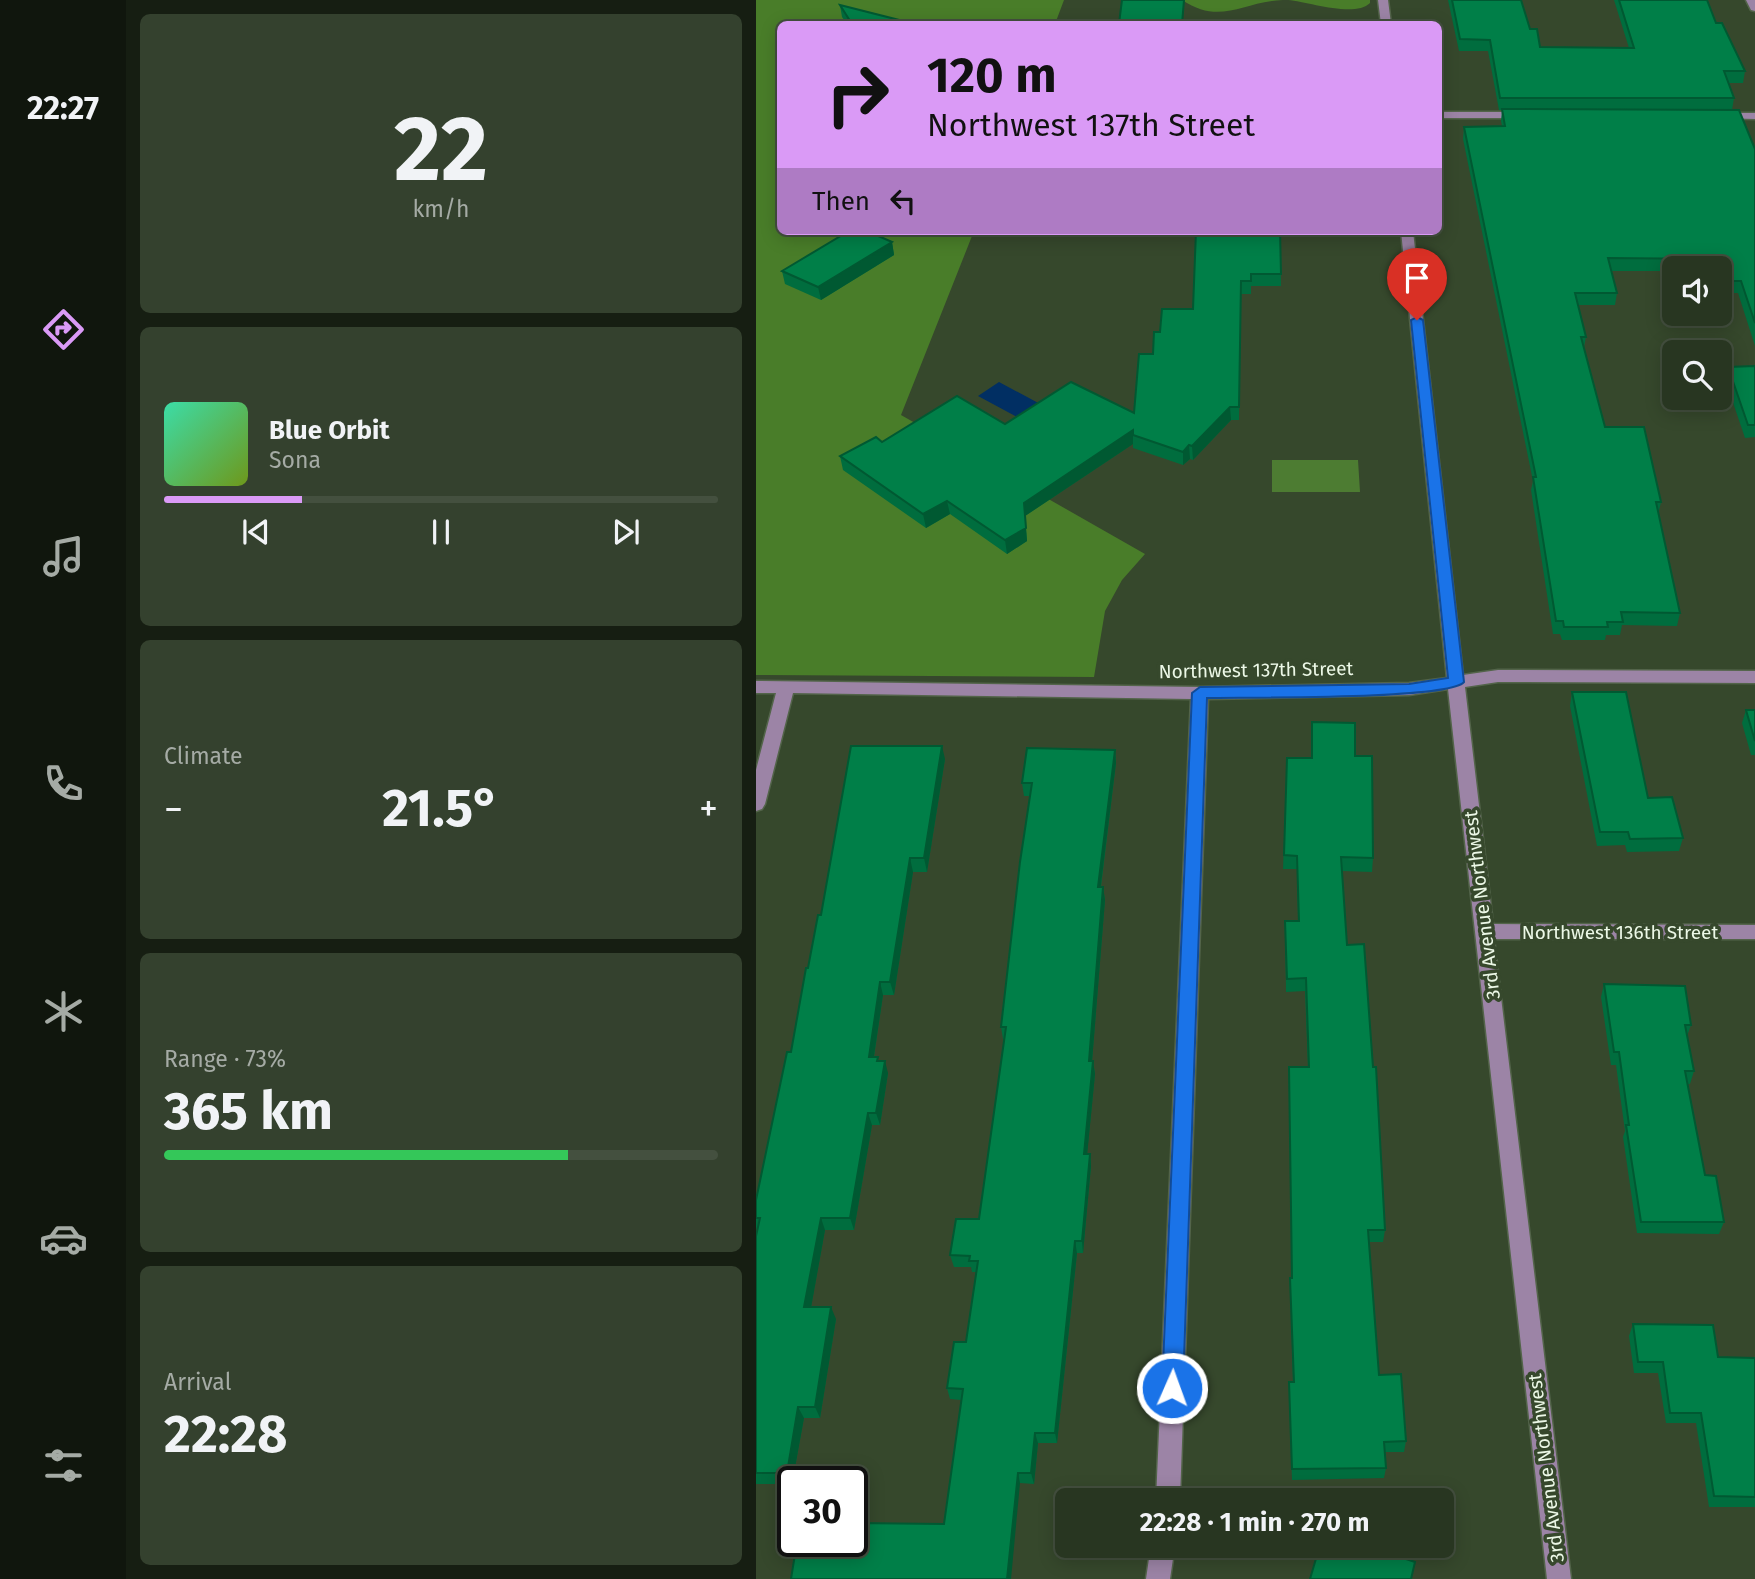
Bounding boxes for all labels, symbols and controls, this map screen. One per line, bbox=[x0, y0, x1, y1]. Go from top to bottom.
text: 120 m bbox=[927, 46, 1057, 105]
icon: right bbox=[812, 49, 903, 140]
text: 22:27 bbox=[27, 89, 99, 127]
text: 22 bbox=[394, 95, 488, 204]
text: Northwest 137th Street bbox=[927, 106, 1255, 144]
icon: left bbox=[884, 182, 922, 220]
text: Then bbox=[812, 186, 870, 217]
text: km/h bbox=[413, 195, 469, 223]
pin bbox=[1387, 248, 1447, 320]
map controls bbox=[1662, 256, 1732, 410]
button: sound bbox=[1662, 256, 1732, 326]
icon: arrive bbox=[1398, 259, 1436, 297]
icon: directions bbox=[39, 305, 88, 354]
button: search bbox=[1662, 340, 1732, 410]
text: Blue Orbit bbox=[269, 415, 389, 446]
text: Sona bbox=[269, 446, 321, 474]
icon: previous bbox=[237, 513, 275, 551]
icon: pause bbox=[422, 513, 460, 551]
icon: next bbox=[607, 513, 645, 551]
icon: music bbox=[39, 532, 88, 581]
street label: Northwest 137th Street bbox=[1158, 657, 1354, 683]
text: Climate bbox=[164, 742, 243, 770]
icon: phone bbox=[39, 759, 88, 808]
text: 21.5° bbox=[382, 777, 500, 840]
text: − bbox=[164, 786, 183, 832]
text: + bbox=[699, 786, 718, 832]
street label: 3rd Avenue Northwest bbox=[1459, 809, 1505, 1001]
street label: Northwest 136th Street bbox=[1522, 921, 1718, 944]
icon: climate bbox=[39, 987, 88, 1036]
text: Range · 73% bbox=[164, 1045, 286, 1073]
text: 365 km bbox=[164, 1080, 333, 1143]
icon: car bbox=[39, 1214, 88, 1263]
position arrow bbox=[1135, 1351, 1209, 1425]
text: Arrival bbox=[164, 1368, 231, 1396]
street label: 3rd Avenue Northwest bbox=[1523, 1372, 1569, 1564]
text: 22:28 bbox=[164, 1403, 287, 1466]
icon: filters bbox=[39, 1441, 88, 1490]
speed limit sign: 30 bbox=[777, 1466, 868, 1557]
text: 22:28 · 1 min · 270 m bbox=[1140, 1507, 1369, 1538]

